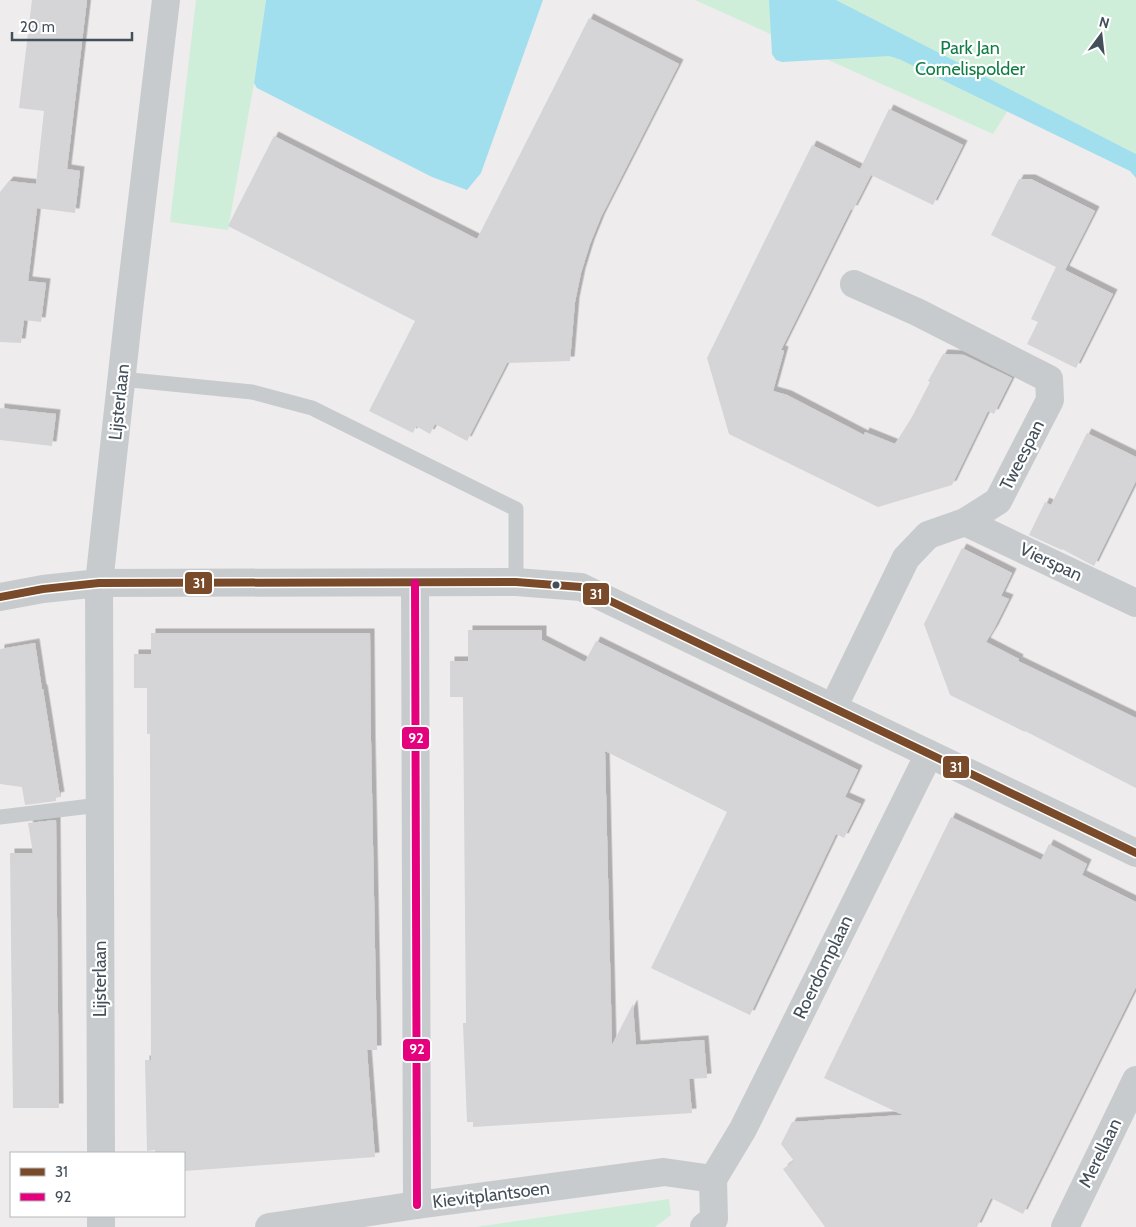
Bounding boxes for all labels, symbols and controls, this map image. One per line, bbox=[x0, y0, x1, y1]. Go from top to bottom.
scale bar bbox=[12, 10, 132, 42]
north arrow bbox=[1076, 10, 1126, 60]
text: N bbox=[1097, 12, 1111, 32]
text: 20 m bbox=[20, 18, 55, 36]
park label: Park Jan Cornelispolder bbox=[915, 37, 1025, 80]
street label: Lijsterlaan bbox=[104, 363, 134, 441]
street label: Tweespan bbox=[995, 416, 1049, 494]
street label: Vierspan bbox=[1016, 538, 1086, 586]
line badge: 31 bbox=[184, 571, 213, 595]
text: 31 bbox=[193, 574, 205, 592]
unlabelled marker bbox=[551, 580, 561, 590]
line badge: 31 bbox=[582, 582, 610, 606]
text: 31 bbox=[590, 585, 602, 603]
line badge: 92 bbox=[401, 726, 430, 750]
text: 92 bbox=[408, 729, 424, 747]
line badge: 31 bbox=[942, 755, 970, 779]
text: 31 bbox=[950, 758, 962, 776]
street label: Roerdomplaan bbox=[788, 912, 858, 1022]
street label: Lijsterlaan bbox=[89, 941, 111, 1017]
line badge: 92 bbox=[402, 1038, 431, 1062]
text: 92 bbox=[409, 1040, 425, 1058]
street label: Merellaan bbox=[1074, 1115, 1126, 1191]
legend bbox=[10, 1152, 185, 1217]
text: 31 bbox=[55, 1163, 68, 1181]
street label: Kievitplantsoen bbox=[431, 1177, 551, 1213]
text: 92 bbox=[55, 1188, 72, 1206]

